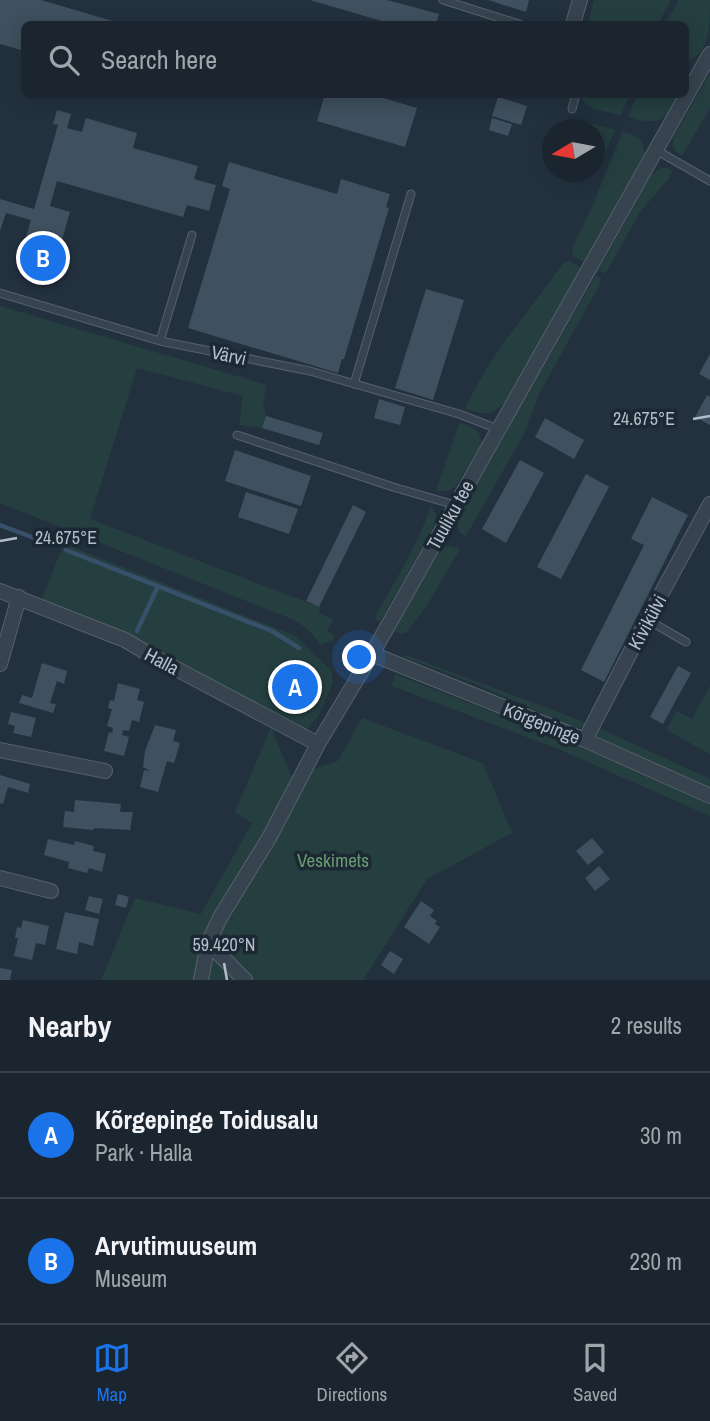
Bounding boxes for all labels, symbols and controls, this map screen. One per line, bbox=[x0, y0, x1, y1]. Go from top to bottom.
search box bbox=[21, 21, 689, 98]
icon: search bbox=[45, 41, 83, 79]
text: Search here bbox=[101, 42, 217, 77]
north arrow bbox=[542, 119, 605, 182]
pin: B bbox=[20, 232, 66, 284]
street label: Värvi bbox=[209, 339, 249, 371]
text: 24.675°E bbox=[613, 406, 675, 431]
street label: Tuuliku tee bbox=[420, 476, 480, 554]
text: 24.675°E bbox=[35, 525, 97, 550]
street label: Kivikülvi bbox=[622, 590, 672, 654]
your location bbox=[342, 640, 376, 674]
street label: Halla bbox=[140, 641, 184, 681]
pin: A bbox=[272, 661, 318, 713]
street label: Kõrgepinge bbox=[500, 696, 584, 750]
park label: Veskimets bbox=[297, 847, 369, 873]
text: 59.420°N bbox=[193, 932, 256, 957]
text: Nearby bbox=[28, 1006, 111, 1046]
text: 2 results bbox=[611, 1010, 682, 1041]
text: Kõrgepinge Toidusalu bbox=[95, 1102, 319, 1137]
text: A bbox=[44, 1120, 58, 1151]
text: 30 m bbox=[640, 1120, 682, 1151]
text: Park · Halla bbox=[95, 1137, 192, 1168]
text: Arvutimuuseum bbox=[95, 1228, 257, 1263]
text: B bbox=[44, 1246, 58, 1277]
text: 230 m bbox=[630, 1246, 682, 1277]
text: Museum bbox=[95, 1263, 167, 1294]
tab: Map bbox=[93, 1339, 131, 1407]
tab: Directions bbox=[316, 1339, 387, 1407]
tab: Saved bbox=[573, 1339, 617, 1407]

